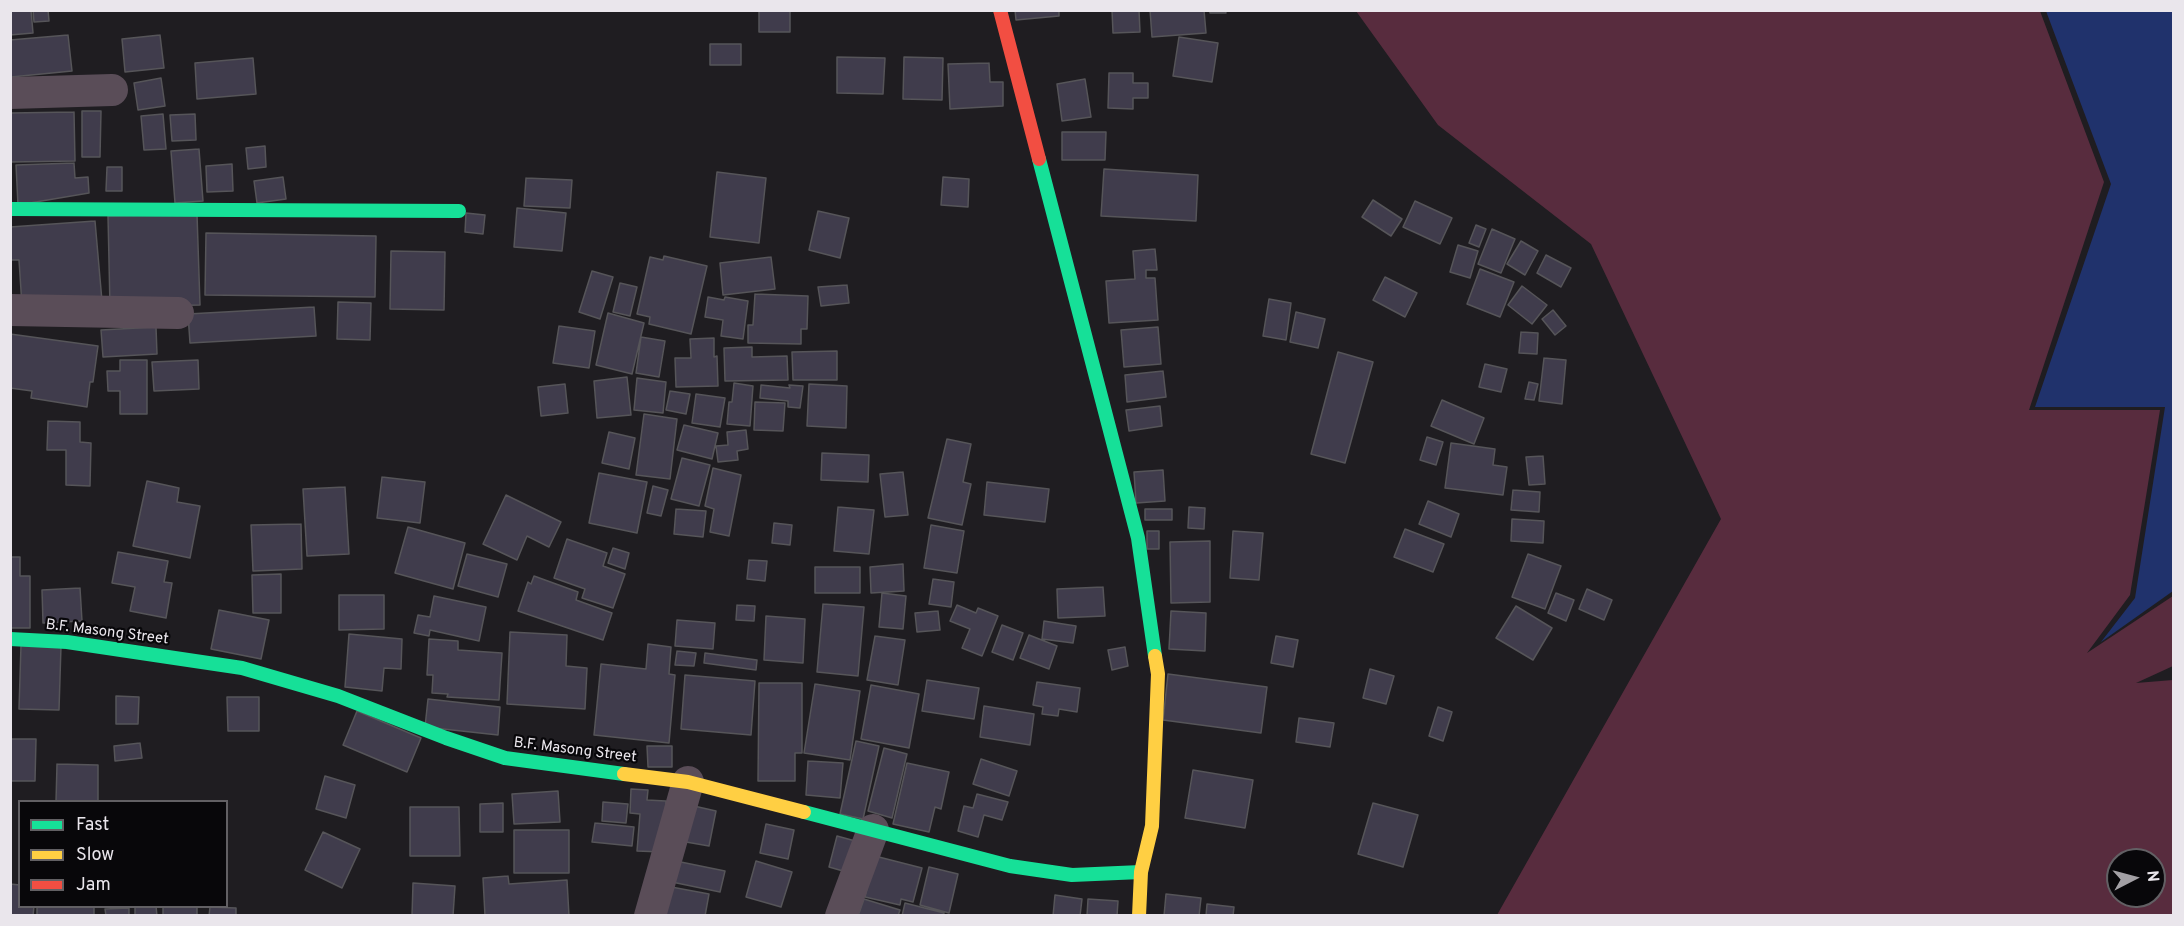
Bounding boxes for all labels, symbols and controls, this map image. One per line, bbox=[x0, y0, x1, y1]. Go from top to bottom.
street label: B.F. Masong Street bbox=[44, 617, 170, 649]
street label: B.F. Masong Street bbox=[512, 735, 638, 767]
legend bbox=[18, 800, 228, 908]
text: Fast bbox=[76, 814, 109, 837]
text: Slow bbox=[76, 844, 114, 867]
north arrow bbox=[2106, 848, 2166, 908]
text: N bbox=[2141, 870, 2162, 883]
text: Jam bbox=[76, 874, 111, 897]

